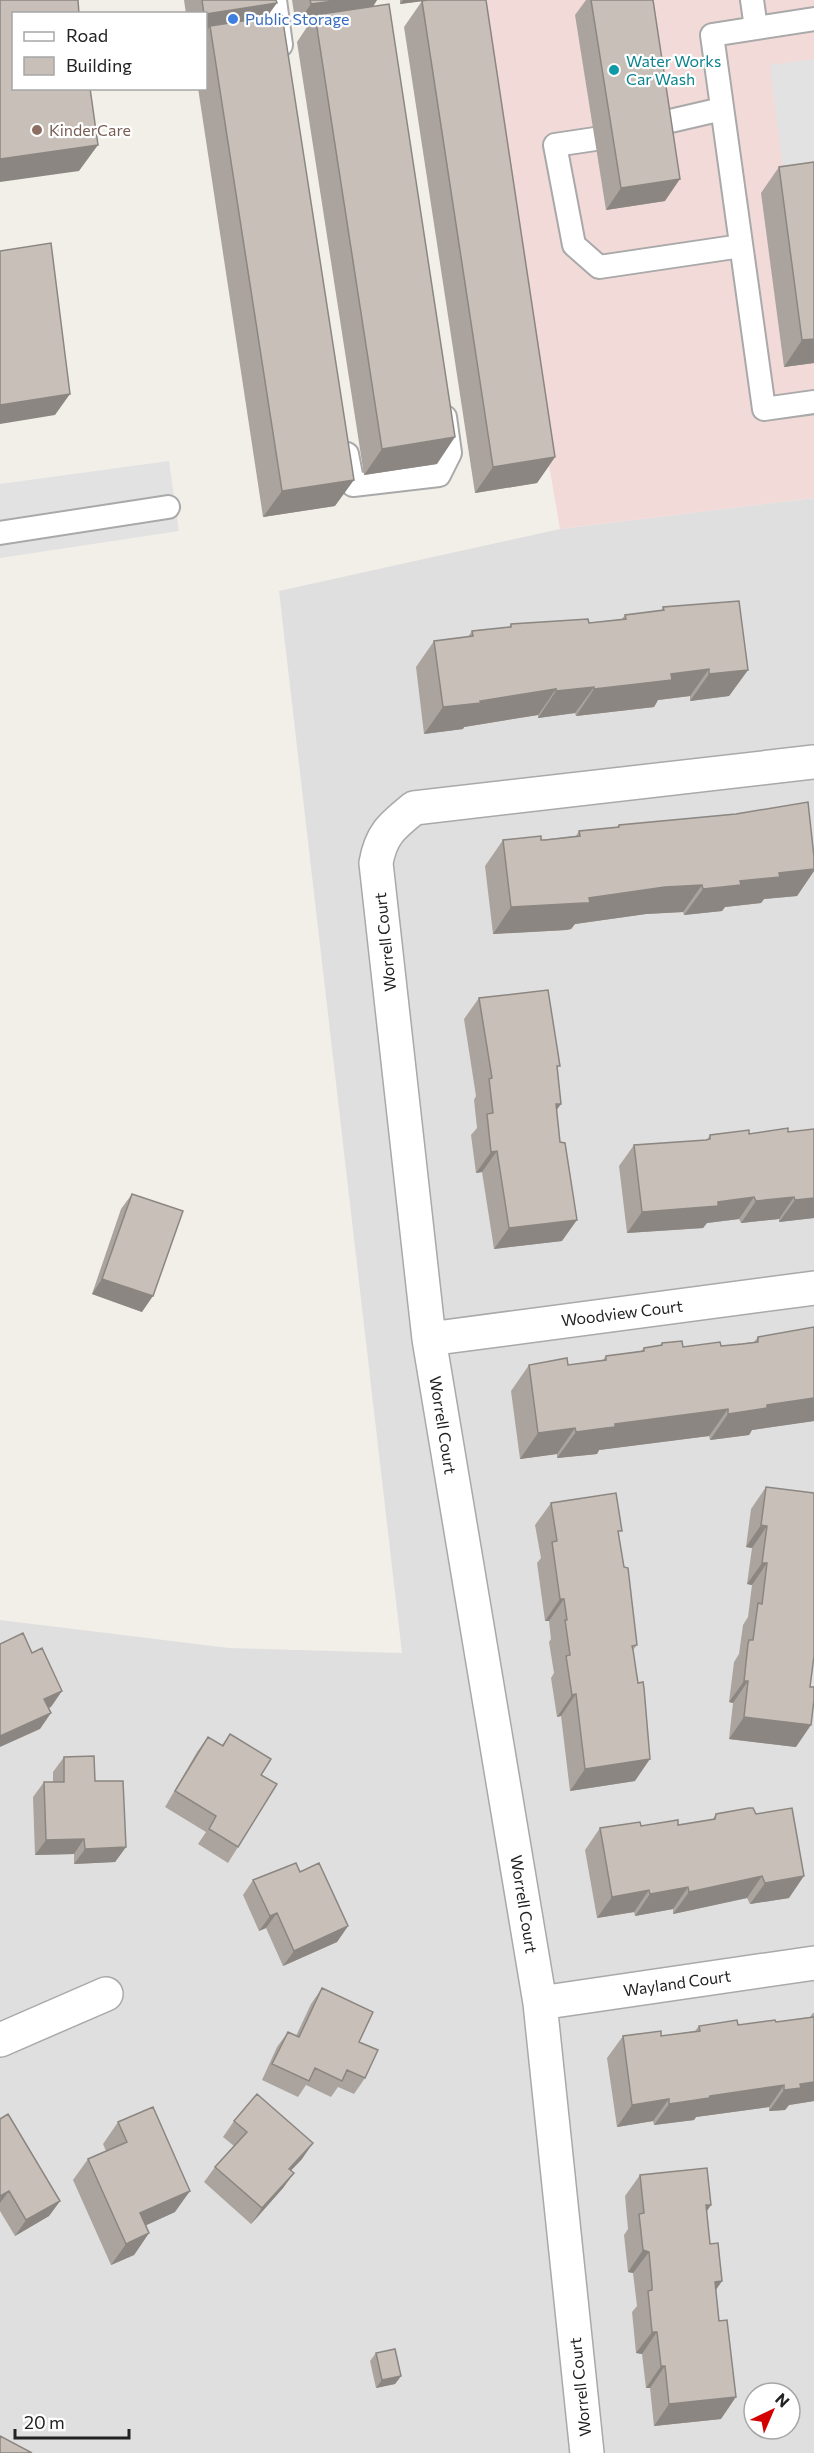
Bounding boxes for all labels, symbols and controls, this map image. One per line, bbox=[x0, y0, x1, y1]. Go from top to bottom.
place label: Public Storage bbox=[245, 9, 349, 28]
legend bbox=[12, 12, 207, 90]
marker: Public Storage bbox=[226, 12, 240, 26]
text: Road bbox=[66, 24, 108, 46]
place label: Water Works Car Wash bbox=[626, 51, 721, 88]
text: Building bbox=[66, 54, 132, 76]
marker: Water Works Car Wash bbox=[607, 63, 621, 77]
place label: KinderCare bbox=[49, 120, 131, 139]
marker: KinderCare bbox=[30, 123, 44, 137]
street label: Worrell Court bbox=[370, 891, 399, 992]
street label: Woodview Court bbox=[560, 1296, 684, 1329]
street label: Worrell Court bbox=[426, 1374, 461, 1476]
street label: Worrell Court bbox=[507, 1853, 542, 1955]
street label: Wayland Court bbox=[622, 1966, 732, 1999]
street label: Worrell Court bbox=[565, 2336, 594, 2437]
north arrow bbox=[742, 2381, 802, 2441]
text: N bbox=[772, 2389, 794, 2411]
scale bar bbox=[15, 2402, 129, 2440]
text: 20 m bbox=[24, 2411, 65, 2433]

